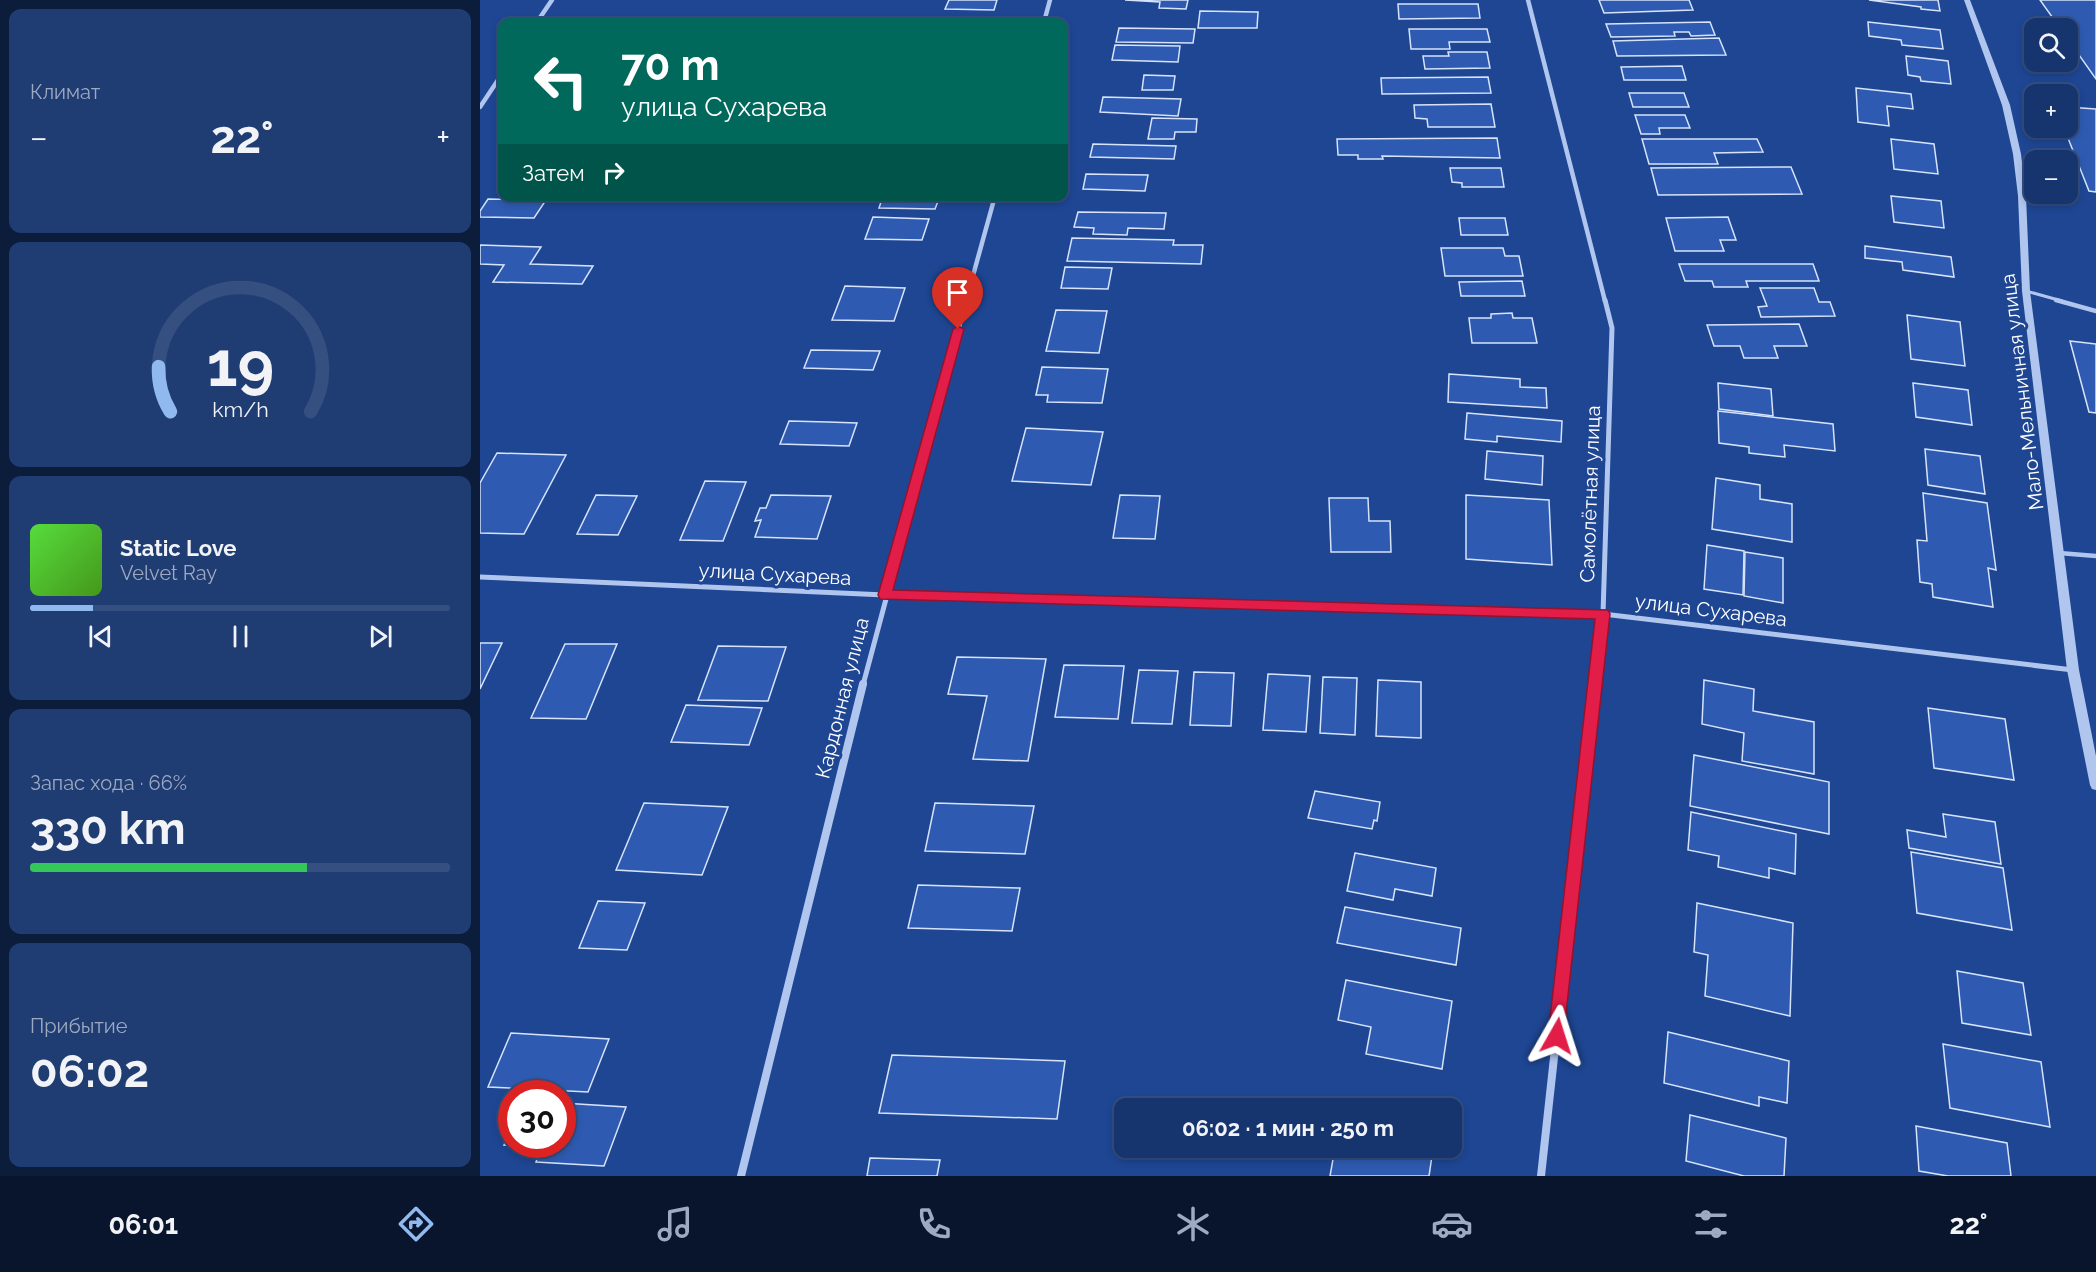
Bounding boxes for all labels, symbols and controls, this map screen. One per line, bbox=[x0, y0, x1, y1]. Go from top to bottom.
map controls bbox=[2024, 18, 2078, 204]
button: search bbox=[2024, 18, 2078, 72]
text: 70 m bbox=[621, 41, 720, 90]
icon: left bbox=[522, 42, 600, 120]
text: Климат bbox=[30, 80, 100, 104]
button: + bbox=[2024, 84, 2078, 138]
text: улица Сухарева bbox=[621, 91, 827, 122]
text: 22° bbox=[210, 111, 274, 164]
text: − bbox=[30, 118, 48, 157]
text: + bbox=[436, 118, 450, 157]
button: − bbox=[2024, 150, 2078, 204]
icon: right bbox=[597, 156, 630, 189]
text: Затем bbox=[522, 160, 585, 186]
pin bbox=[932, 267, 983, 329]
street label: Мало-Мельничная улица bbox=[1996, 272, 2048, 512]
icon: arrive bbox=[941, 276, 974, 309]
text: 19 bbox=[206, 327, 274, 401]
text: km/h bbox=[212, 397, 268, 422]
street label: Самолётная улица bbox=[1575, 405, 1605, 583]
text: Static Love bbox=[120, 535, 237, 561]
street label: улица Сухарева bbox=[698, 558, 852, 590]
text: Velvet Ray bbox=[120, 561, 217, 585]
street label: улица Сухарева bbox=[1634, 589, 1788, 631]
street label: Кардонная улица bbox=[810, 615, 874, 781]
icon: previous bbox=[84, 620, 117, 653]
icon: pause bbox=[224, 620, 257, 653]
icon: next bbox=[364, 620, 397, 653]
text: Запас хода · 66% bbox=[30, 771, 187, 795]
text: 330 km bbox=[30, 802, 186, 855]
position arrow bbox=[1525, 1004, 1589, 1068]
text: Прибытие bbox=[30, 1014, 127, 1038]
text: 06:02 bbox=[30, 1045, 149, 1098]
speed limit sign: 30 bbox=[498, 1080, 576, 1158]
text: 06:02 · 1 мин · 250 m bbox=[1182, 1115, 1394, 1141]
icon: directions bbox=[395, 1203, 437, 1245]
icon: music bbox=[654, 1203, 696, 1245]
icon: phone bbox=[913, 1203, 955, 1245]
icon: climate bbox=[1172, 1203, 1214, 1245]
icon: car bbox=[1431, 1203, 1473, 1245]
icon: filters bbox=[1690, 1203, 1732, 1245]
text: 06:01 bbox=[109, 1209, 178, 1240]
text: 22° bbox=[1949, 1209, 1987, 1240]

